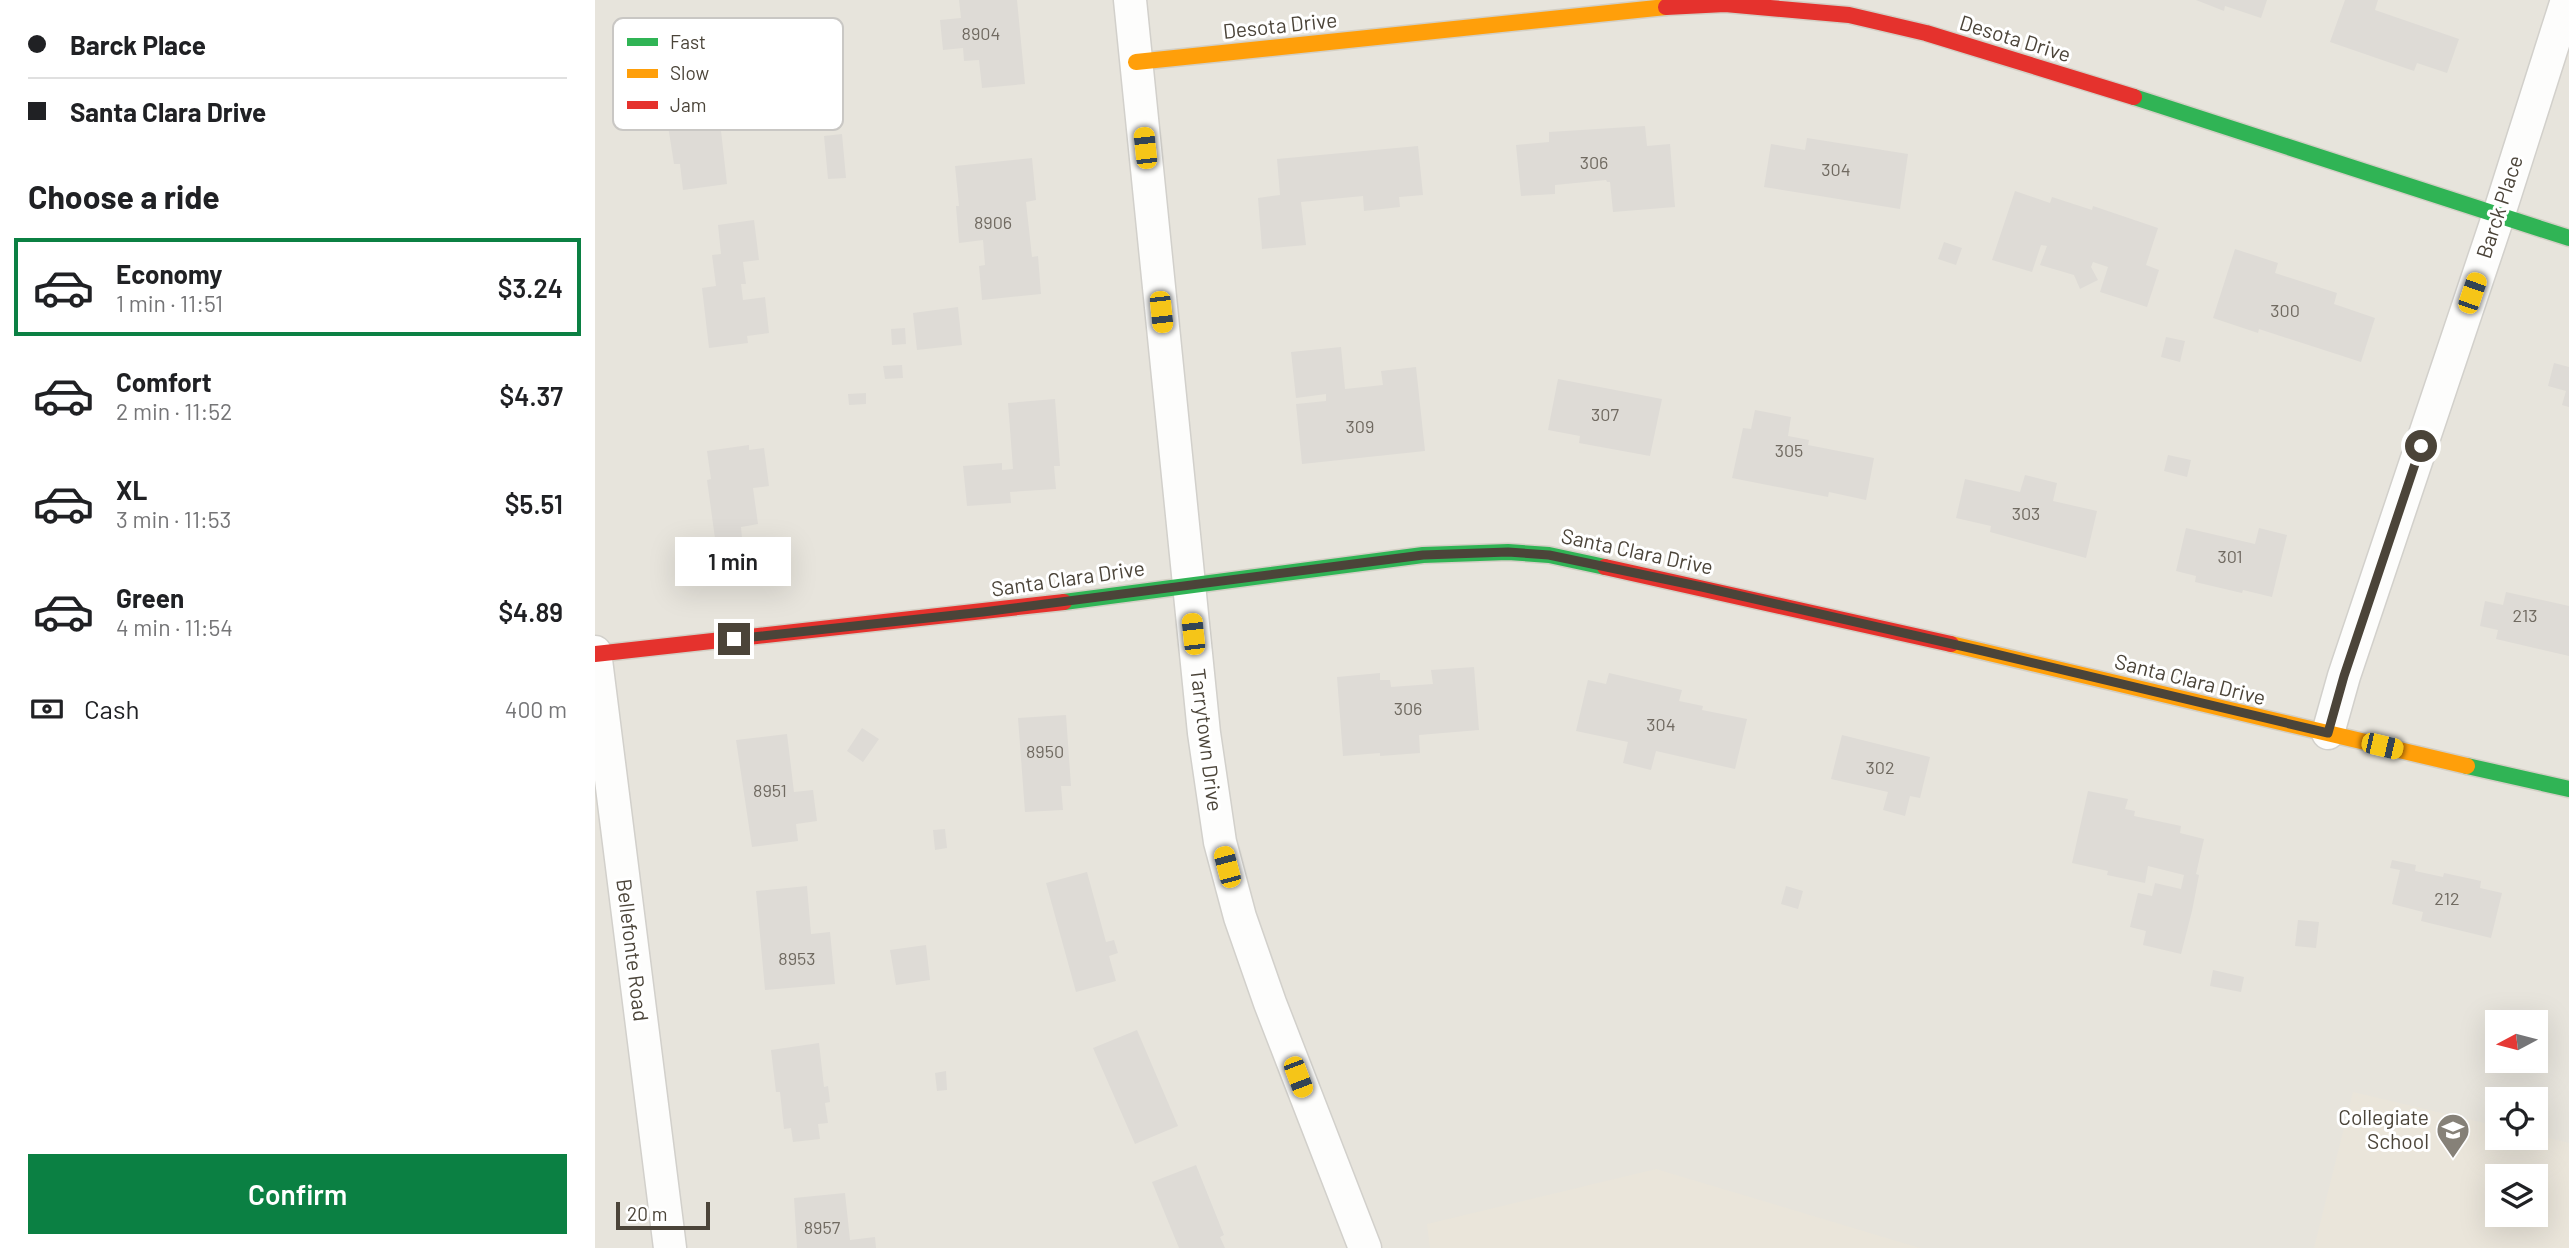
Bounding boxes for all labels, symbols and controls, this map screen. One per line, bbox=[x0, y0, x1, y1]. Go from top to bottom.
street label: Desota Drive bbox=[1221, 6, 1338, 43]
street label: Desota Drive bbox=[1957, 9, 2074, 66]
legend bbox=[613, 18, 843, 130]
house number: 8904 bbox=[962, 22, 1000, 44]
text: Barck Place bbox=[70, 29, 206, 60]
text: Fast bbox=[670, 30, 706, 53]
text: Slow bbox=[670, 61, 709, 84]
text: Jam bbox=[670, 93, 706, 116]
text: Santa Clara Drive bbox=[70, 96, 266, 127]
car bbox=[1133, 126, 1158, 170]
house number: 306 bbox=[1580, 151, 1608, 173]
street label: Barck Place bbox=[2470, 152, 2527, 261]
house number: 304 bbox=[1821, 158, 1851, 180]
text: Choose a ride bbox=[28, 177, 220, 215]
house number: 8906 bbox=[974, 211, 1012, 233]
icon: car bbox=[32, 256, 95, 319]
text: Economy bbox=[116, 258, 222, 289]
car bbox=[2456, 270, 2489, 316]
text: $3.24 bbox=[498, 272, 563, 303]
text: 1 min · 11:51 bbox=[116, 289, 223, 317]
car bbox=[1149, 290, 1174, 334]
house number: 300 bbox=[2270, 299, 2300, 321]
icon: car bbox=[32, 364, 95, 427]
text: Comfort bbox=[116, 366, 212, 397]
text: $4.37 bbox=[499, 380, 563, 411]
text: 2 min · 11:52 bbox=[116, 397, 232, 425]
house number: 307 bbox=[1591, 403, 1619, 425]
house number: 309 bbox=[1346, 415, 1374, 437]
route start bbox=[2405, 430, 2437, 462]
house number: 305 bbox=[1775, 439, 1803, 461]
icon: car bbox=[32, 472, 95, 535]
text: XL bbox=[116, 474, 147, 505]
text: $5.51 bbox=[505, 488, 563, 519]
house number: 303 bbox=[2012, 502, 2040, 524]
text: 3 min · 11:53 bbox=[116, 505, 231, 533]
street label: Santa Clara Drive bbox=[1559, 522, 1715, 579]
callout: 1 min bbox=[676, 538, 792, 586]
house number: 301 bbox=[2217, 545, 2243, 567]
text: 1 min bbox=[708, 547, 758, 575]
street label: Santa Clara Drive bbox=[990, 554, 1146, 601]
icon: car bbox=[32, 580, 95, 643]
text: Green bbox=[116, 582, 184, 613]
text: $4.89 bbox=[498, 596, 563, 627]
house number: 213 bbox=[2513, 604, 2537, 626]
car bbox=[1181, 612, 1206, 656]
text: 4 min · 11:54 bbox=[116, 613, 233, 641]
route end bbox=[718, 623, 750, 655]
street label: Santa Clara Drive bbox=[2112, 648, 2268, 709]
street label: Tarrytown Drive bbox=[1186, 667, 1229, 813]
icon: cash bbox=[28, 690, 66, 728]
text: Cash bbox=[84, 693, 139, 724]
text: 400 m bbox=[505, 695, 567, 723]
house number: 306 bbox=[1394, 697, 1422, 719]
house number: 304 bbox=[1646, 713, 1676, 735]
car bbox=[2360, 731, 2405, 761]
house number: 8950 bbox=[1026, 740, 1064, 762]
house number: 302 bbox=[1865, 756, 1895, 778]
house number: 8951 bbox=[753, 779, 787, 801]
car bbox=[1212, 844, 1243, 890]
street label: Bellefonte Road bbox=[612, 877, 655, 1023]
house number: 212 bbox=[2434, 887, 2460, 909]
house number: 8953 bbox=[778, 947, 816, 969]
north arrow bbox=[2485, 1010, 2548, 1073]
map controls bbox=[2485, 1010, 2548, 1227]
car bbox=[1281, 1054, 1316, 1100]
button: locate bbox=[2485, 1087, 2548, 1150]
place label: Collegiate School bbox=[2338, 1104, 2429, 1153]
school or university icon: Collegiate School bbox=[2434, 1111, 2472, 1160]
button: Confirm bbox=[28, 1154, 567, 1234]
button: layers bbox=[2485, 1164, 2548, 1227]
scale bar bbox=[616, 1199, 711, 1231]
text: 20 m bbox=[627, 1202, 667, 1225]
house number: 8957 bbox=[804, 1216, 841, 1238]

